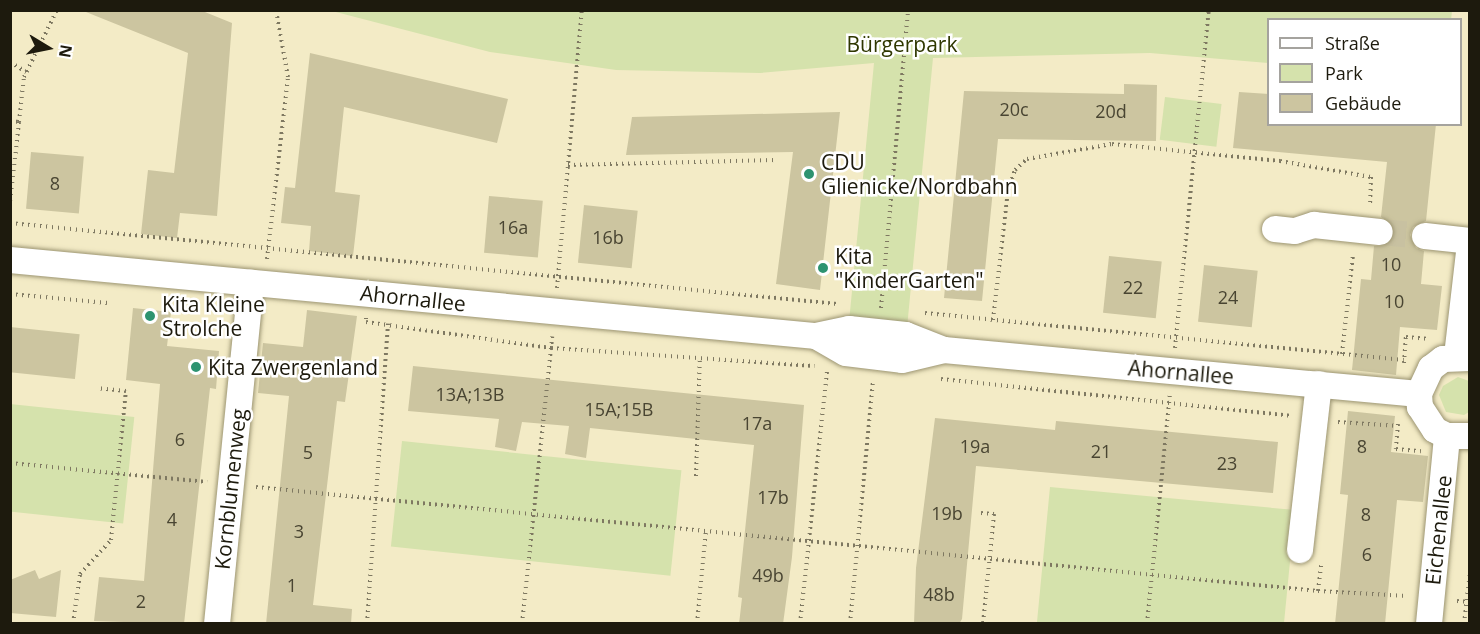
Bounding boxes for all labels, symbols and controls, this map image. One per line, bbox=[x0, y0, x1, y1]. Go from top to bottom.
north arrow bbox=[18, 18, 78, 78]
legend bbox=[1267, 18, 1462, 126]
park label: Bürgerpark bbox=[847, 31, 957, 57]
text: Straße bbox=[1325, 31, 1380, 55]
text: N bbox=[54, 43, 78, 59]
text: Park bbox=[1325, 61, 1363, 85]
text: Gebäude bbox=[1325, 91, 1401, 115]
house number: 20c bbox=[999, 98, 1029, 120]
house number: 20d bbox=[1095, 100, 1127, 122]
place label: CDU Glienicke/Nordbahn bbox=[821, 149, 1018, 199]
marker: CDU Glienicke/Nordbahn bbox=[802, 167, 816, 181]
house number: 8 bbox=[50, 172, 60, 194]
house number: 16a bbox=[498, 216, 528, 238]
house number: 16b bbox=[592, 226, 624, 248]
place label: Kita "KinderGarten" bbox=[835, 243, 984, 293]
house number: 10 bbox=[1381, 253, 1401, 275]
marker: Kita "KinderGarten" bbox=[816, 261, 830, 275]
house number: 22 bbox=[1123, 276, 1143, 298]
street label: Ahornallee bbox=[359, 280, 467, 316]
house number: 24 bbox=[1218, 286, 1238, 308]
house number: 10 bbox=[1384, 290, 1404, 312]
place label: Kita Kleine Strolche bbox=[162, 291, 265, 341]
marker: Kita Kleine Strolche bbox=[143, 309, 157, 323]
place label: Kita Zwergenland bbox=[208, 354, 378, 380]
street label: Ahornallee bbox=[1127, 355, 1235, 389]
marker: Kita Zwergenland bbox=[189, 360, 203, 374]
house number: 13A;13B bbox=[436, 383, 504, 405]
house number: 15A;15B bbox=[585, 398, 653, 420]
street label: Kornblumenweg bbox=[209, 407, 251, 571]
house number: 17a bbox=[742, 412, 772, 434]
house number: 6 bbox=[175, 428, 185, 450]
house number: 19a bbox=[960, 435, 990, 457]
house number: 8 bbox=[1357, 435, 1367, 457]
house number: 21 bbox=[1091, 440, 1111, 462]
house number: 5 bbox=[303, 441, 313, 463]
house number: 23 bbox=[1217, 452, 1237, 474]
street label: Eichenallee bbox=[1420, 474, 1456, 586]
house number: 17b bbox=[757, 486, 789, 508]
house number: 19b bbox=[931, 502, 963, 524]
house number: 8 bbox=[1361, 503, 1371, 525]
house number: 4 bbox=[167, 508, 177, 530]
house number: 3 bbox=[294, 520, 304, 542]
house number: 6 bbox=[1362, 543, 1372, 565]
house number: 49b bbox=[752, 564, 784, 586]
house number: 1 bbox=[287, 574, 297, 596]
house number: 48b bbox=[923, 583, 955, 605]
house number: 2 bbox=[136, 590, 146, 612]

